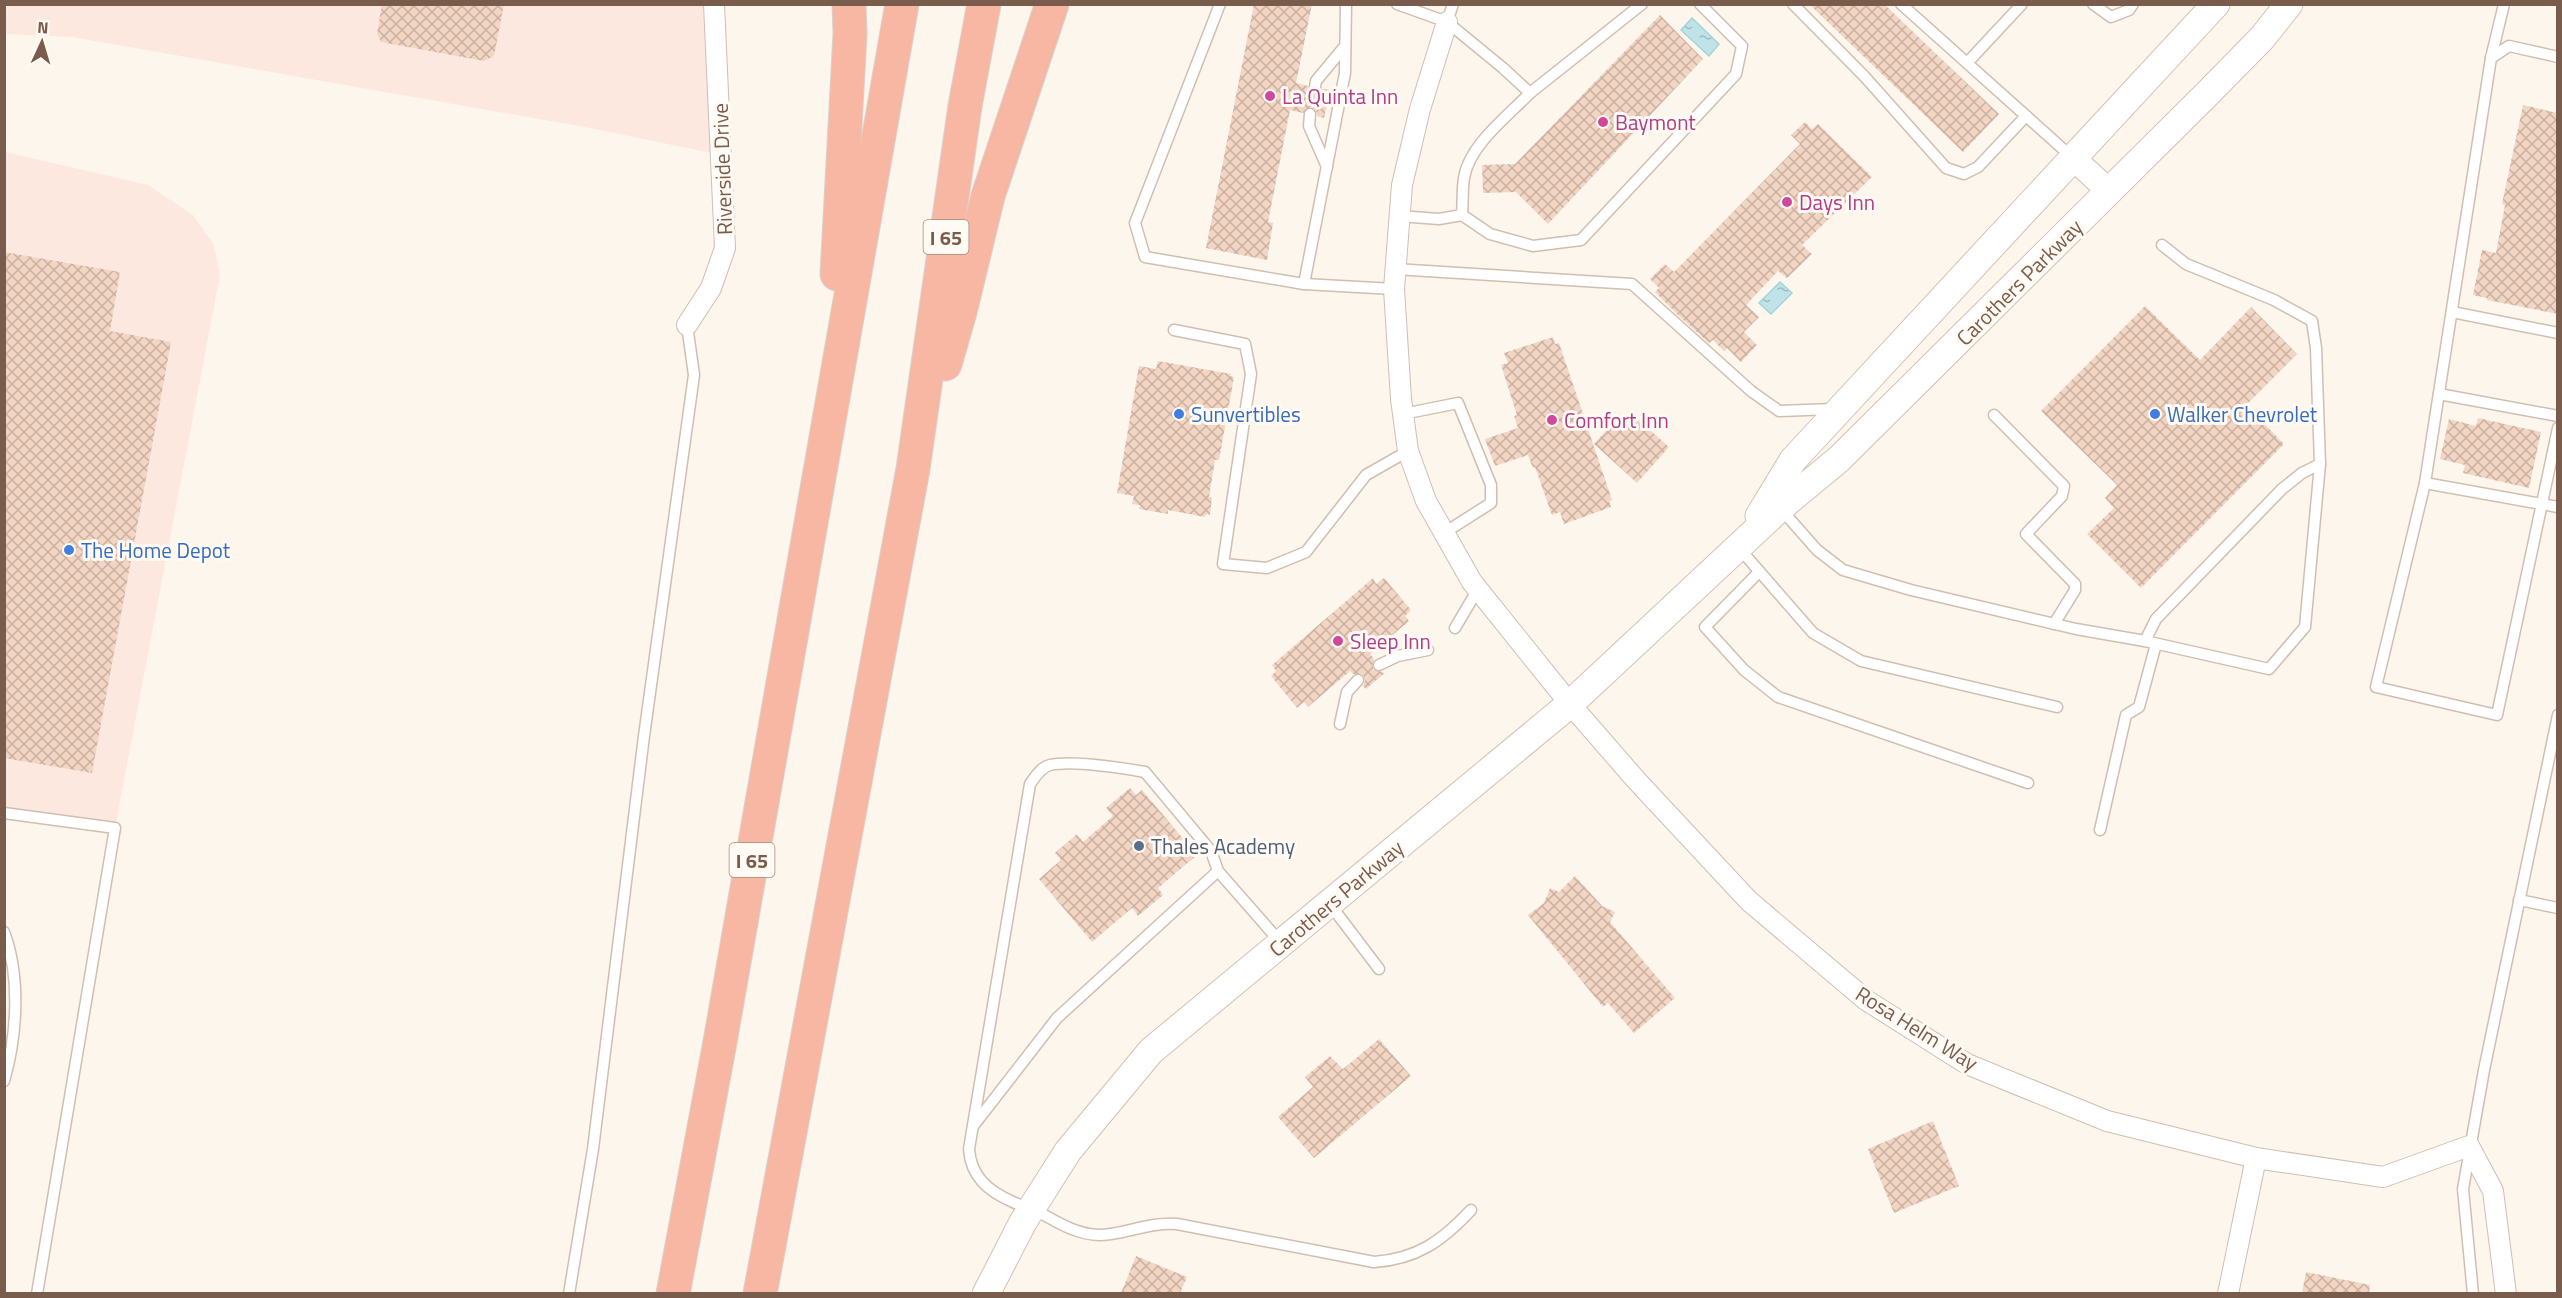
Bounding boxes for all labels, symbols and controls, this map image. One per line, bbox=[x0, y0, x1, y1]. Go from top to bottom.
north arrow bbox=[12, 12, 72, 72]
text: N bbox=[37, 15, 49, 39]
place label: La Quinta Inn bbox=[1282, 80, 1398, 112]
marker: La Quinta Inn bbox=[1263, 89, 1277, 103]
street label: Riverside Drive bbox=[704, 103, 740, 235]
place label: Baymont bbox=[1615, 106, 1696, 138]
marker: Baymont bbox=[1596, 115, 1610, 129]
place label: Days Inn bbox=[1799, 186, 1875, 218]
marker: Days Inn bbox=[1780, 195, 1794, 209]
street label: Carothers Parkway bbox=[1948, 211, 2090, 353]
road number: I 65 bbox=[924, 220, 968, 254]
place label: Sunvertibles bbox=[1191, 398, 1301, 430]
place label: Walker Chevrolet bbox=[2167, 398, 2318, 430]
place label: Comfort Inn bbox=[1564, 404, 1669, 436]
marker: Sunvertibles bbox=[1172, 407, 1186, 421]
marker: Walker Chevrolet bbox=[2148, 407, 2162, 421]
marker: Comfort Inn bbox=[1545, 413, 1559, 427]
place label: The Home Depot bbox=[81, 534, 231, 566]
marker: The Home Depot bbox=[62, 543, 76, 557]
place label: Sleep Inn bbox=[1350, 625, 1431, 657]
marker: Sleep Inn bbox=[1331, 634, 1345, 648]
place label: Thales Academy bbox=[1151, 830, 1295, 862]
street label: Carothers Parkway bbox=[1262, 832, 1410, 964]
marker: Thales Academy bbox=[1132, 839, 1146, 853]
road number: I 65 bbox=[730, 843, 774, 877]
street label: Rosa Helm Way bbox=[1849, 978, 1985, 1078]

